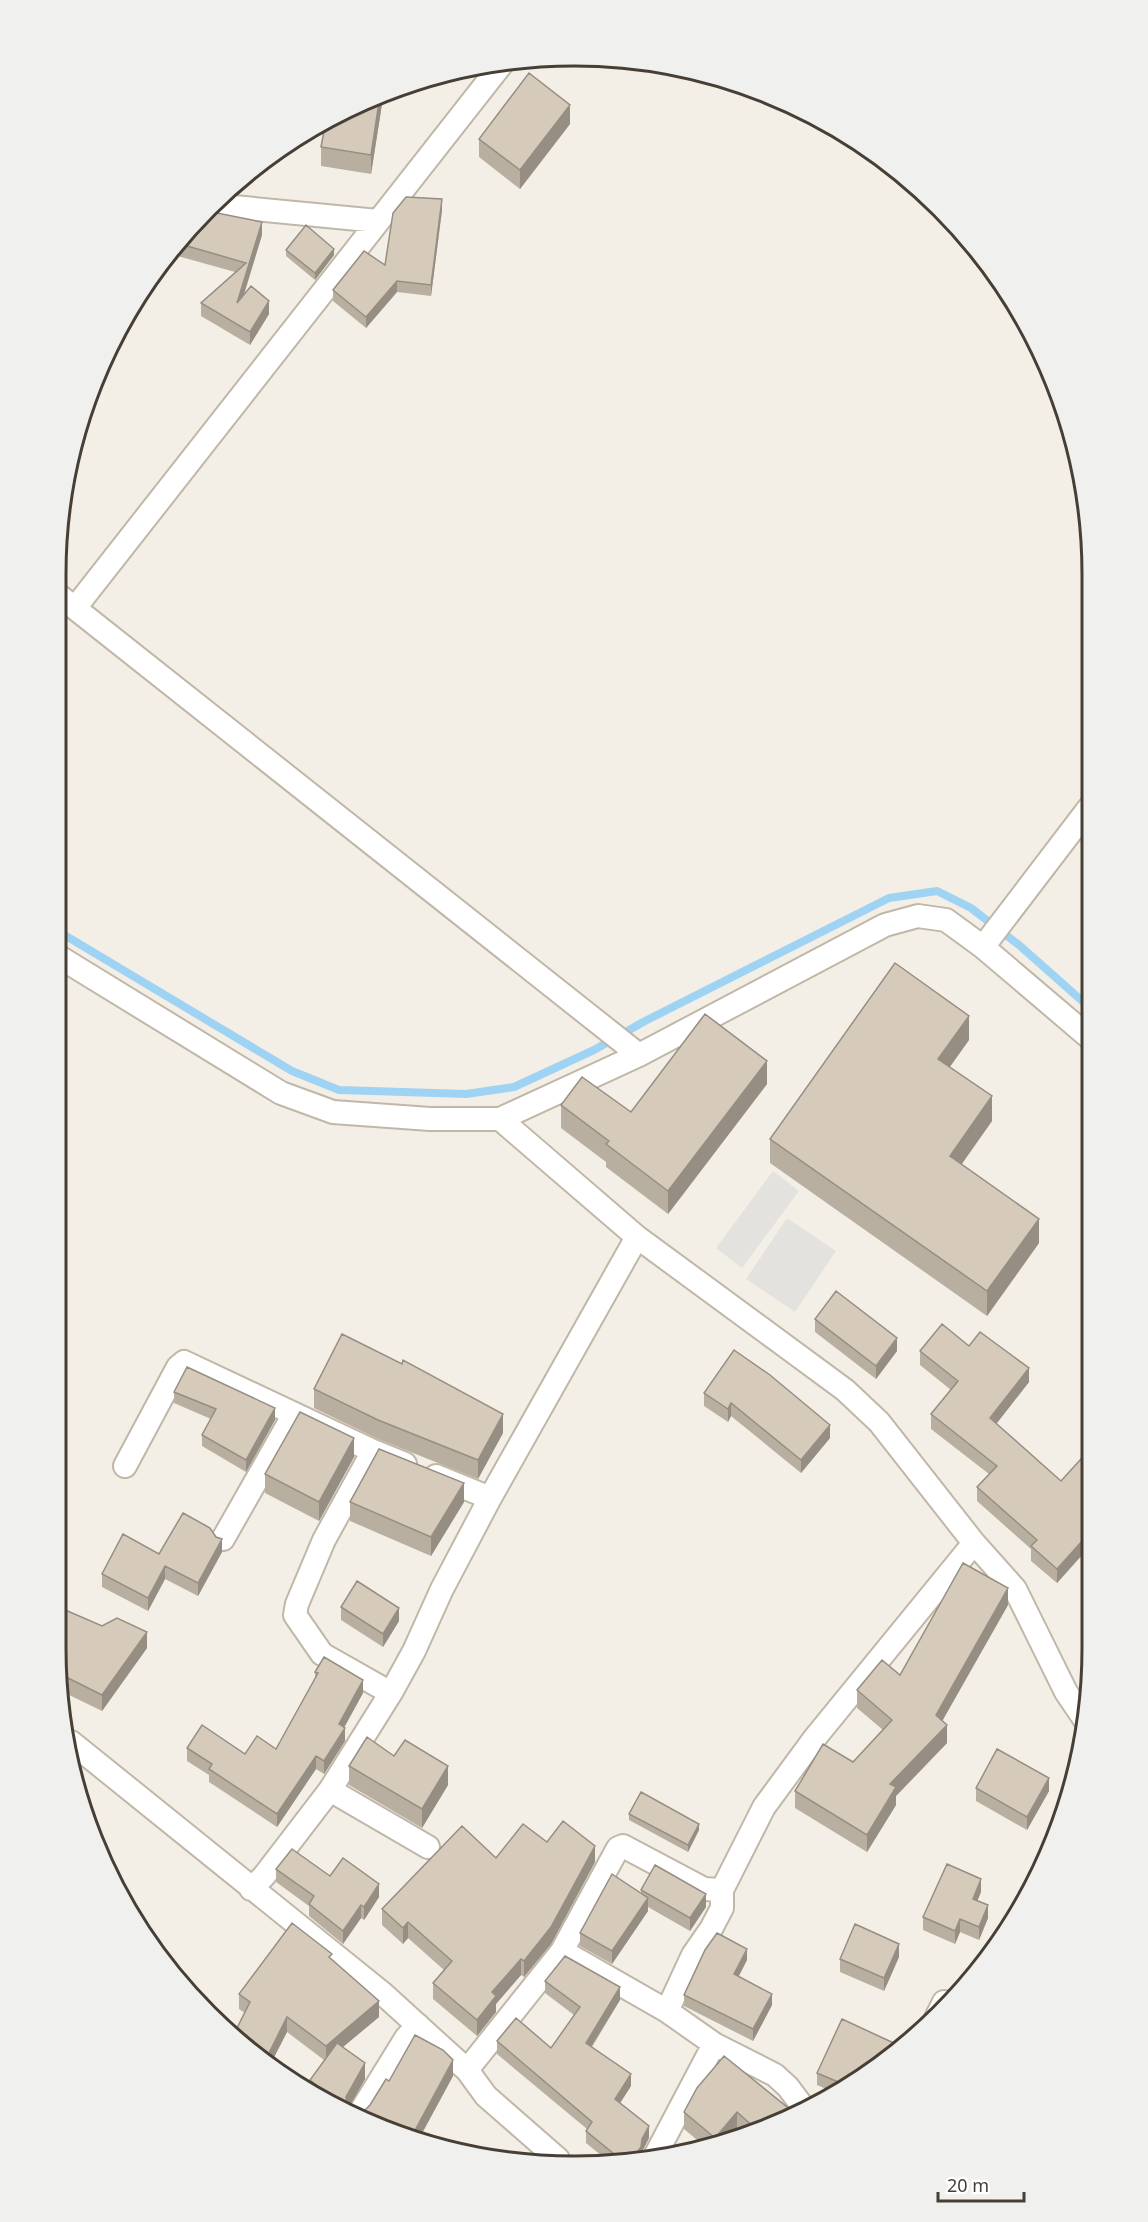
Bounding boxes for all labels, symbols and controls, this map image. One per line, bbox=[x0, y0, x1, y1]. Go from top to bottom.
scale bar bbox=[938, 2165, 1024, 2203]
text: 20 m bbox=[947, 2173, 989, 2197]

